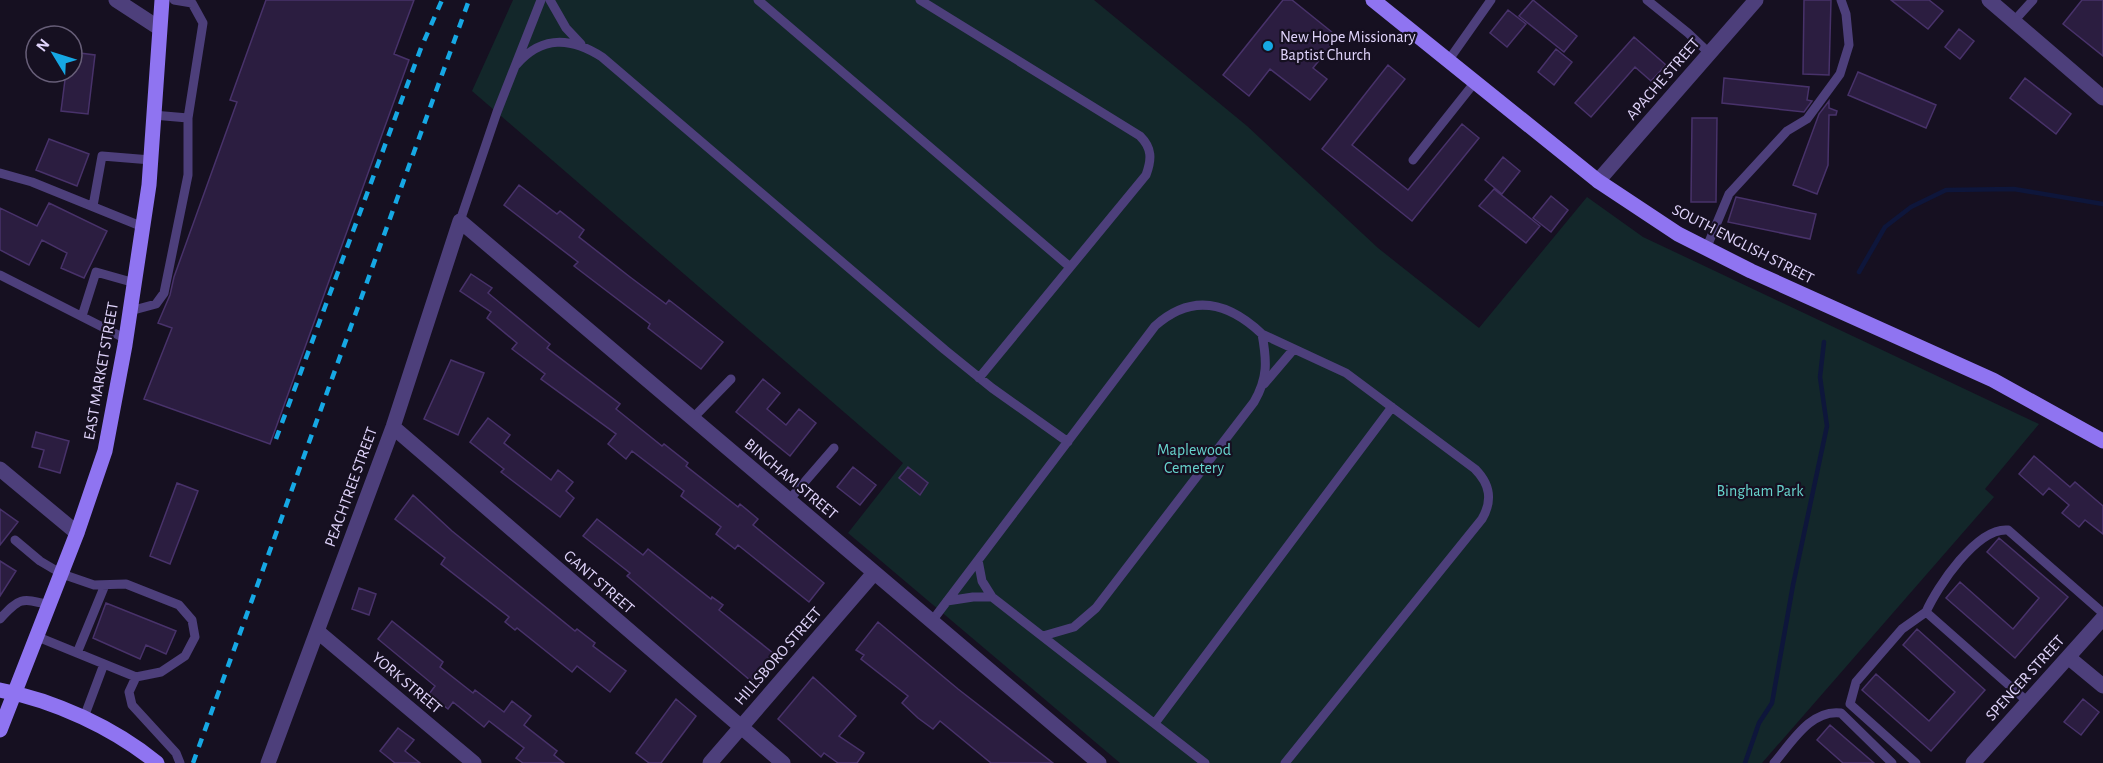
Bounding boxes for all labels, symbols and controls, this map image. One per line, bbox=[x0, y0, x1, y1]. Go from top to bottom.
north arrow bbox=[24, 24, 84, 84]
place label: New Hope Missionary Baptist Church bbox=[1280, 29, 1416, 63]
street label: APACHE STREET bbox=[1623, 35, 1703, 123]
text: N bbox=[33, 36, 53, 55]
marker: New Hope Missionary Baptist Church bbox=[1261, 39, 1275, 53]
street label: SOUTH ENGLISH STREET bbox=[1670, 201, 1816, 287]
street label: EAST MARKET STREET bbox=[81, 301, 121, 441]
street label: PEACHTREE STREET bbox=[322, 425, 380, 549]
street label: BINGHAM STREET bbox=[741, 436, 841, 522]
park label: Maplewood Cemetery bbox=[1157, 442, 1231, 477]
park label: Bingham Park bbox=[1716, 483, 1804, 499]
street label: GANT STREET bbox=[561, 547, 637, 617]
street label: HILLSBORO STREET bbox=[731, 604, 825, 708]
street label: SPENCER STREET bbox=[1983, 632, 2068, 724]
street label: YORK STREET bbox=[369, 649, 445, 717]

